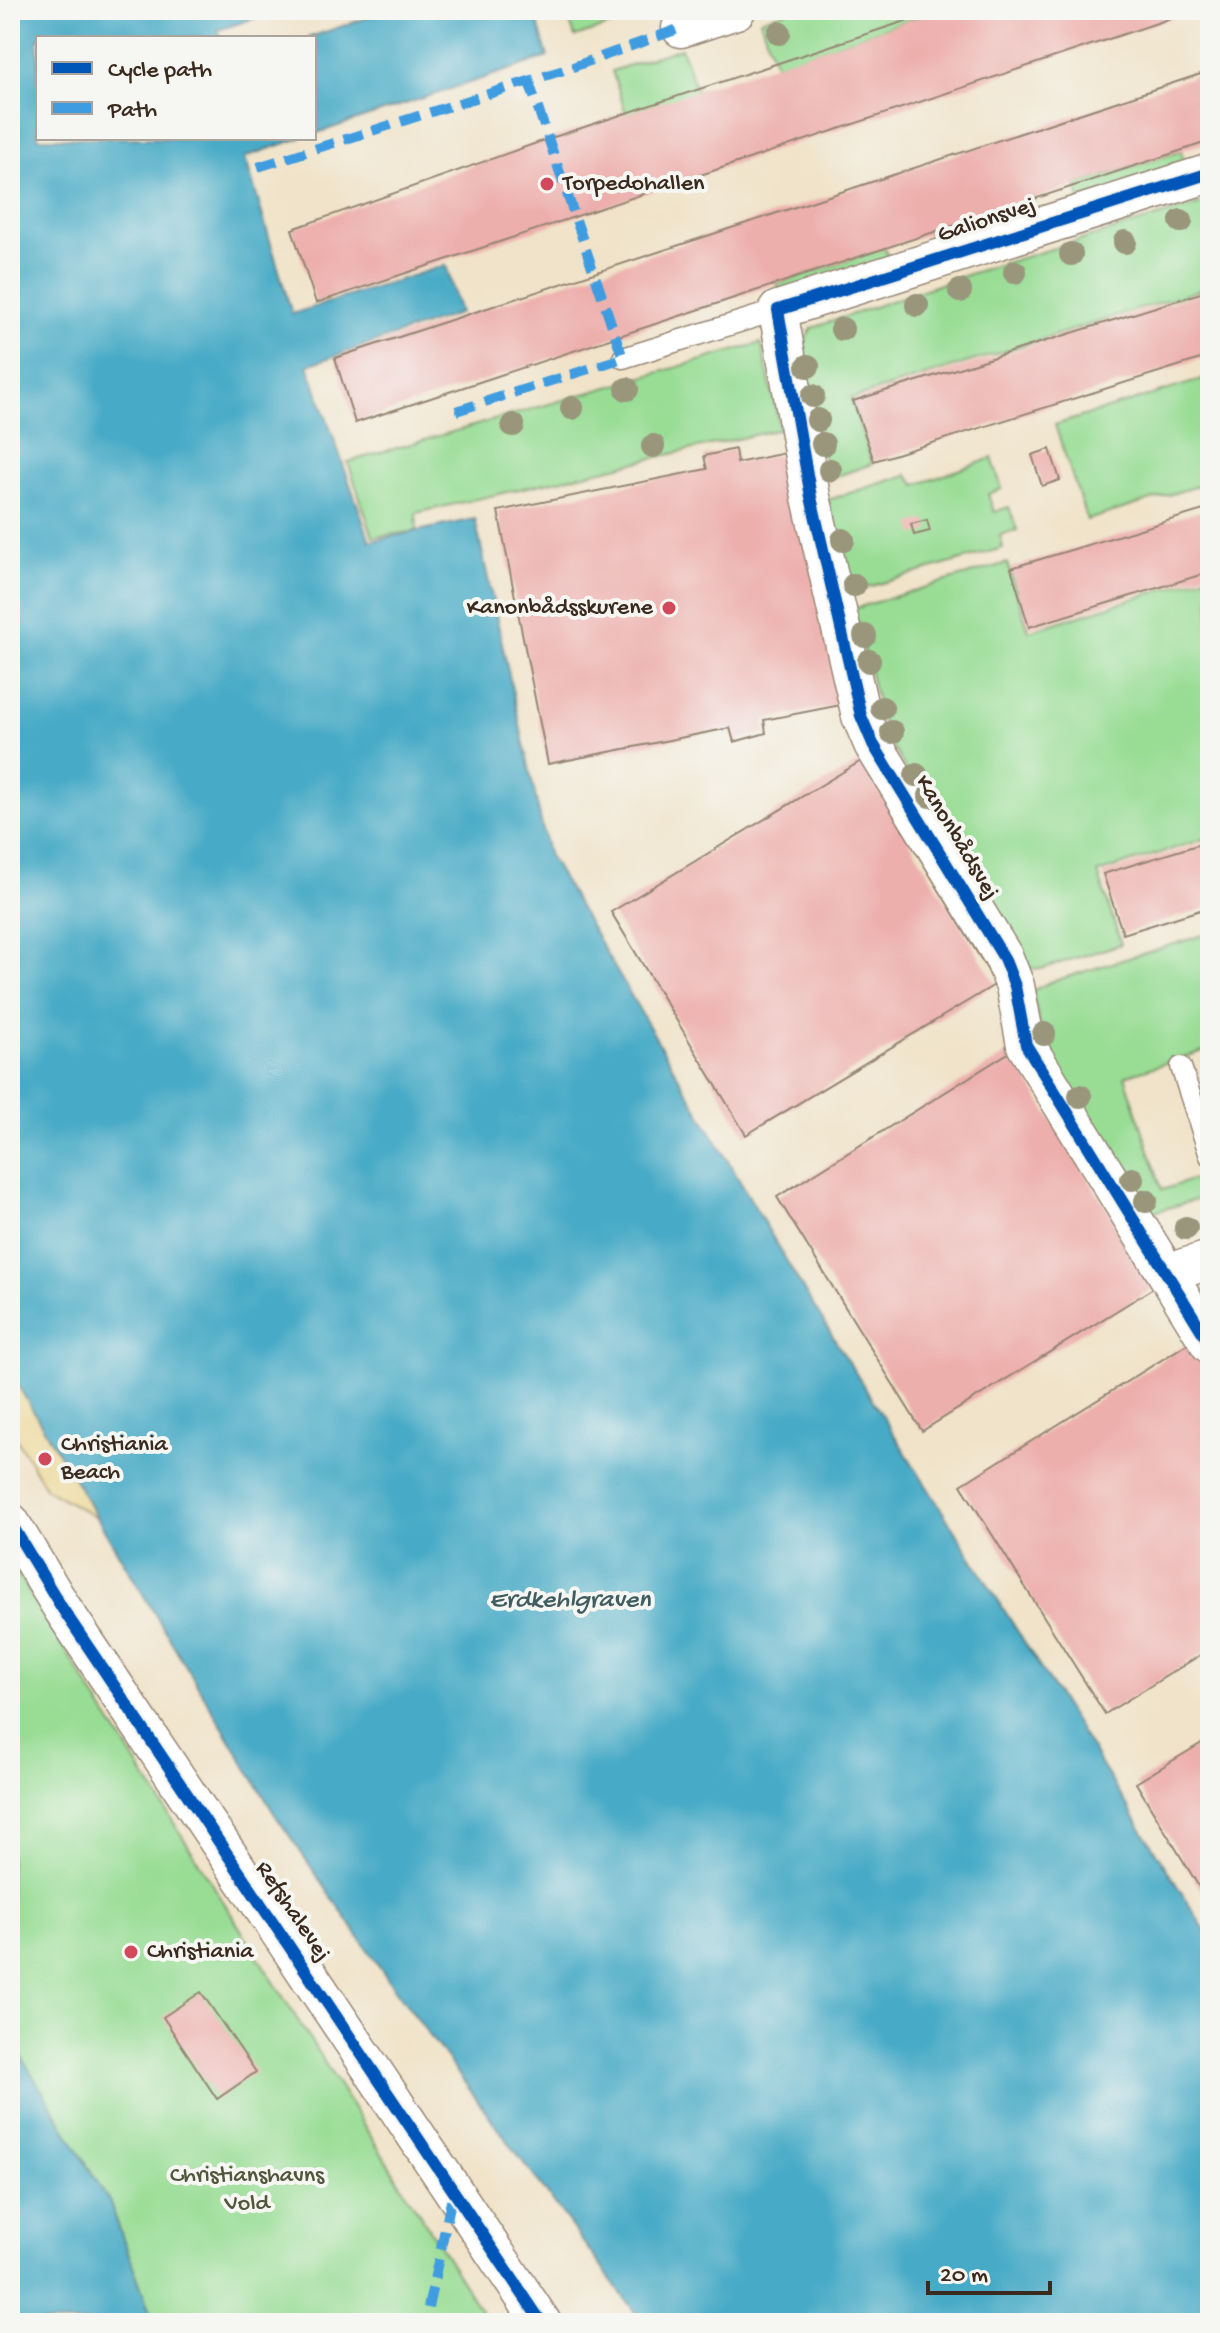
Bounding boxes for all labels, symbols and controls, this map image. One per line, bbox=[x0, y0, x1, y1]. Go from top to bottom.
legend bbox=[36, 36, 316, 140]
text: Cycle path bbox=[108, 57, 212, 86]
text: Path bbox=[107, 97, 157, 126]
place label: Torpedohallen bbox=[561, 170, 705, 199]
marker: Torpedohallen bbox=[538, 175, 556, 193]
street label: Galionsvej bbox=[934, 192, 1040, 250]
place label: Kanonbådsskurene bbox=[467, 594, 654, 623]
marker: Kanonbådsskurene bbox=[660, 599, 678, 617]
street label: Kanonbådsvej bbox=[907, 770, 1005, 906]
place label: Christiania Beach bbox=[60, 1431, 168, 1488]
marker: Christiania Beach bbox=[36, 1450, 54, 1468]
water label: Erdkehlgraven bbox=[489, 1586, 651, 1617]
street label: Refshalevej bbox=[248, 1856, 336, 1968]
place label: Christiania bbox=[147, 1938, 254, 1967]
marker: Christiania bbox=[122, 1943, 140, 1961]
park label: Christianshavns Vold bbox=[170, 2162, 325, 2219]
scale bar bbox=[928, 2245, 1050, 2295]
text: 20 m bbox=[940, 2262, 988, 2291]

